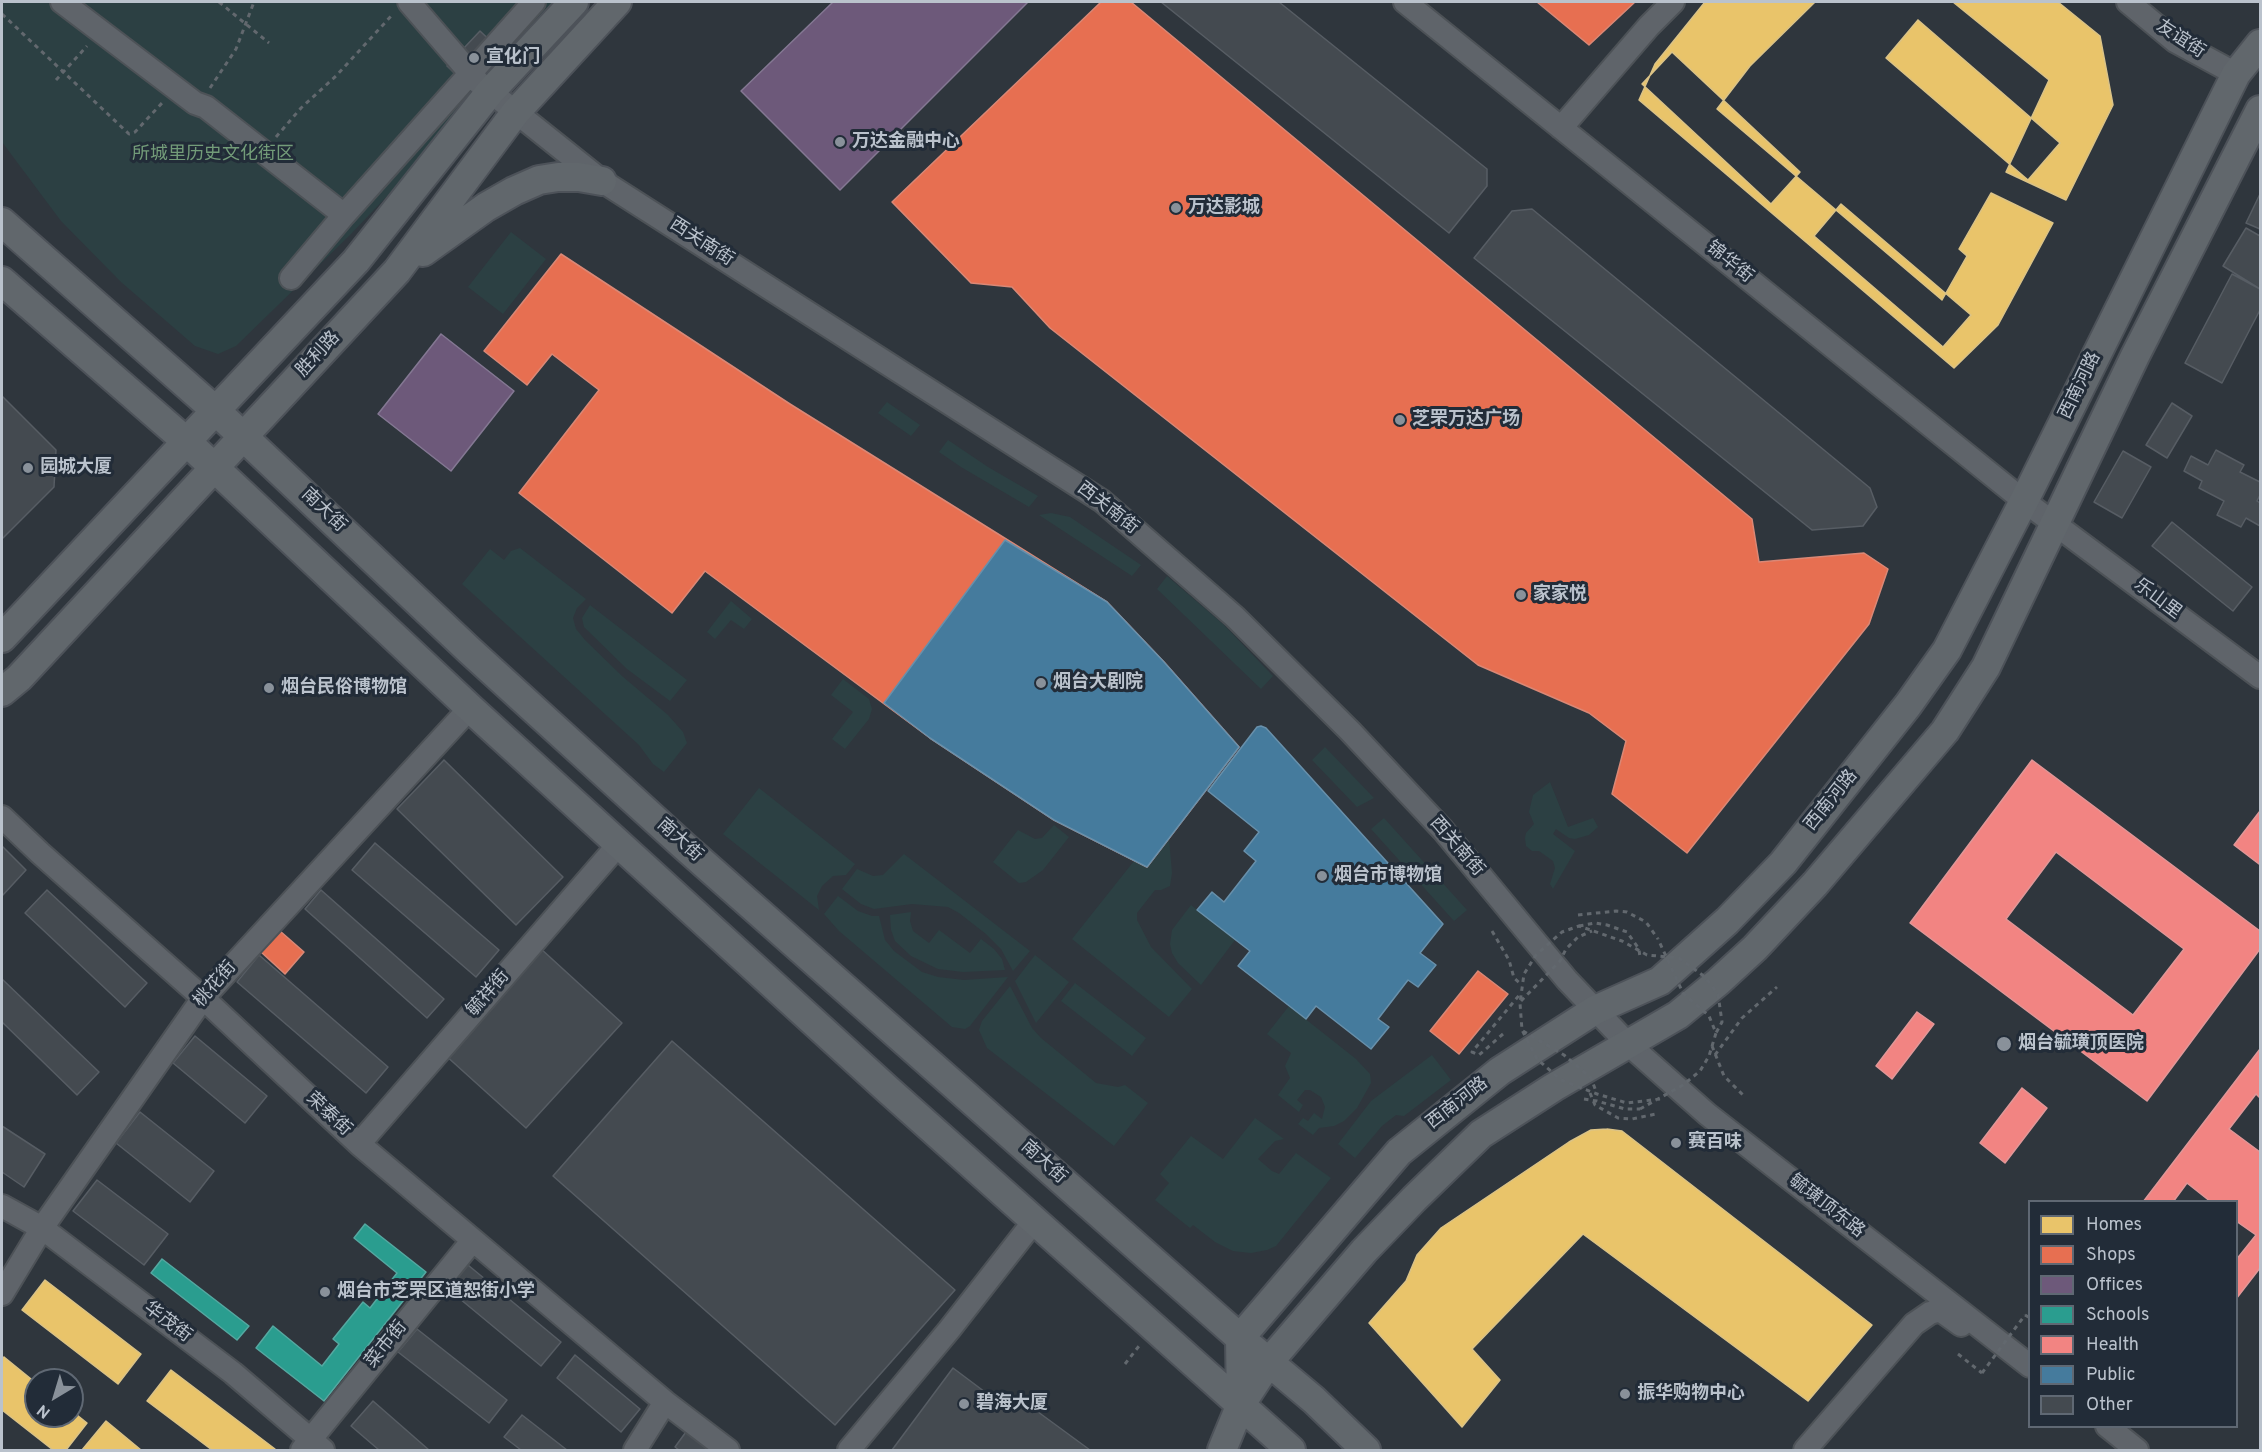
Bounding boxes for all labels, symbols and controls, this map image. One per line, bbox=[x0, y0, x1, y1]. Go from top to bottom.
street label: 友谊街 bbox=[2151, 16, 2209, 64]
place label: 宣化门 bbox=[486, 47, 540, 69]
marker: 宣化门 bbox=[467, 51, 481, 65]
place label: 万达金融中心 bbox=[852, 131, 960, 153]
marker: 万达金融中心 bbox=[833, 135, 847, 149]
park label: 所城里历史文化街区 bbox=[132, 144, 294, 166]
place label: 万达影城 bbox=[1188, 197, 1260, 219]
marker: 万达影城 bbox=[1169, 201, 1183, 215]
street label: 西关南街 bbox=[665, 214, 737, 272]
street label: 锦华街 bbox=[1701, 238, 1757, 288]
street label: 胜利路 bbox=[293, 328, 345, 382]
street label: 西南河路 bbox=[2056, 349, 2106, 423]
place label: 芝罘万达广场 bbox=[1412, 409, 1520, 431]
marker: 芝罘万达广场 bbox=[1393, 413, 1407, 427]
place label: 园城大厦 bbox=[40, 457, 112, 479]
marker: 园城大厦 bbox=[21, 461, 35, 475]
street label: 西关南街 bbox=[1072, 478, 1142, 540]
street label: 南大街 bbox=[296, 484, 350, 538]
street label: 乐山里 bbox=[2129, 575, 2185, 625]
place label: 家家悦 bbox=[1533, 584, 1587, 606]
marker: 家家悦 bbox=[1514, 588, 1528, 602]
place label: 烟台大剧院 bbox=[1053, 672, 1143, 694]
marker: 烟台大剧院 bbox=[1034, 676, 1048, 690]
place label: 烟台民俗博物馆 bbox=[281, 677, 407, 699]
marker: 烟台民俗博物馆 bbox=[262, 681, 276, 695]
street label: 西南河路 bbox=[1801, 766, 1863, 836]
street label: 西关南街 bbox=[1424, 813, 1488, 881]
street label: 南大街 bbox=[652, 815, 706, 867]
place label: 烟台市博物馆 bbox=[1334, 865, 1442, 887]
marker: 烟台市博物馆 bbox=[1315, 869, 1329, 883]
street label: 桃花街 bbox=[190, 958, 242, 1012]
street label: 毓祥街 bbox=[463, 967, 515, 1021]
place label: 烟台毓璜顶医院 bbox=[2018, 1033, 2144, 1055]
marker: 烟台毓璜顶医院 bbox=[1995, 1035, 2013, 1053]
street label: 西南河路 bbox=[1423, 1073, 1493, 1135]
street label: 荣泰街 bbox=[301, 1089, 355, 1141]
place label: 赛百味 bbox=[1688, 1132, 1742, 1154]
marker: 赛百味 bbox=[1669, 1136, 1683, 1150]
street label: 南大街 bbox=[1016, 1137, 1070, 1189]
street label: 毓璜顶东路 bbox=[1784, 1171, 1868, 1243]
legend bbox=[2028, 1200, 2238, 1428]
text: Homes bbox=[2086, 1214, 2142, 1237]
text: Shops bbox=[2086, 1244, 2136, 1267]
text: Offices bbox=[2086, 1274, 2143, 1297]
place label: 烟台市芝罘区道恕街小学 bbox=[337, 1281, 535, 1303]
marker: 烟台市芝罘区道恕街小学 bbox=[318, 1285, 332, 1299]
street label: 华茂街 bbox=[139, 1298, 195, 1348]
text: Schools bbox=[2086, 1304, 2149, 1327]
street label: 菜市街 bbox=[362, 1317, 412, 1373]
text: Health bbox=[2086, 1334, 2139, 1357]
text: Public bbox=[2086, 1364, 2136, 1387]
north arrow bbox=[24, 1368, 84, 1428]
place label: 振华购物中心 bbox=[1637, 1383, 1745, 1405]
marker: 振华购物中心 bbox=[1618, 1387, 1632, 1401]
place label: 碧海大厦 bbox=[976, 1393, 1048, 1415]
text: Other bbox=[2086, 1394, 2133, 1417]
marker: 碧海大厦 bbox=[957, 1397, 971, 1411]
text: N bbox=[33, 1399, 55, 1422]

